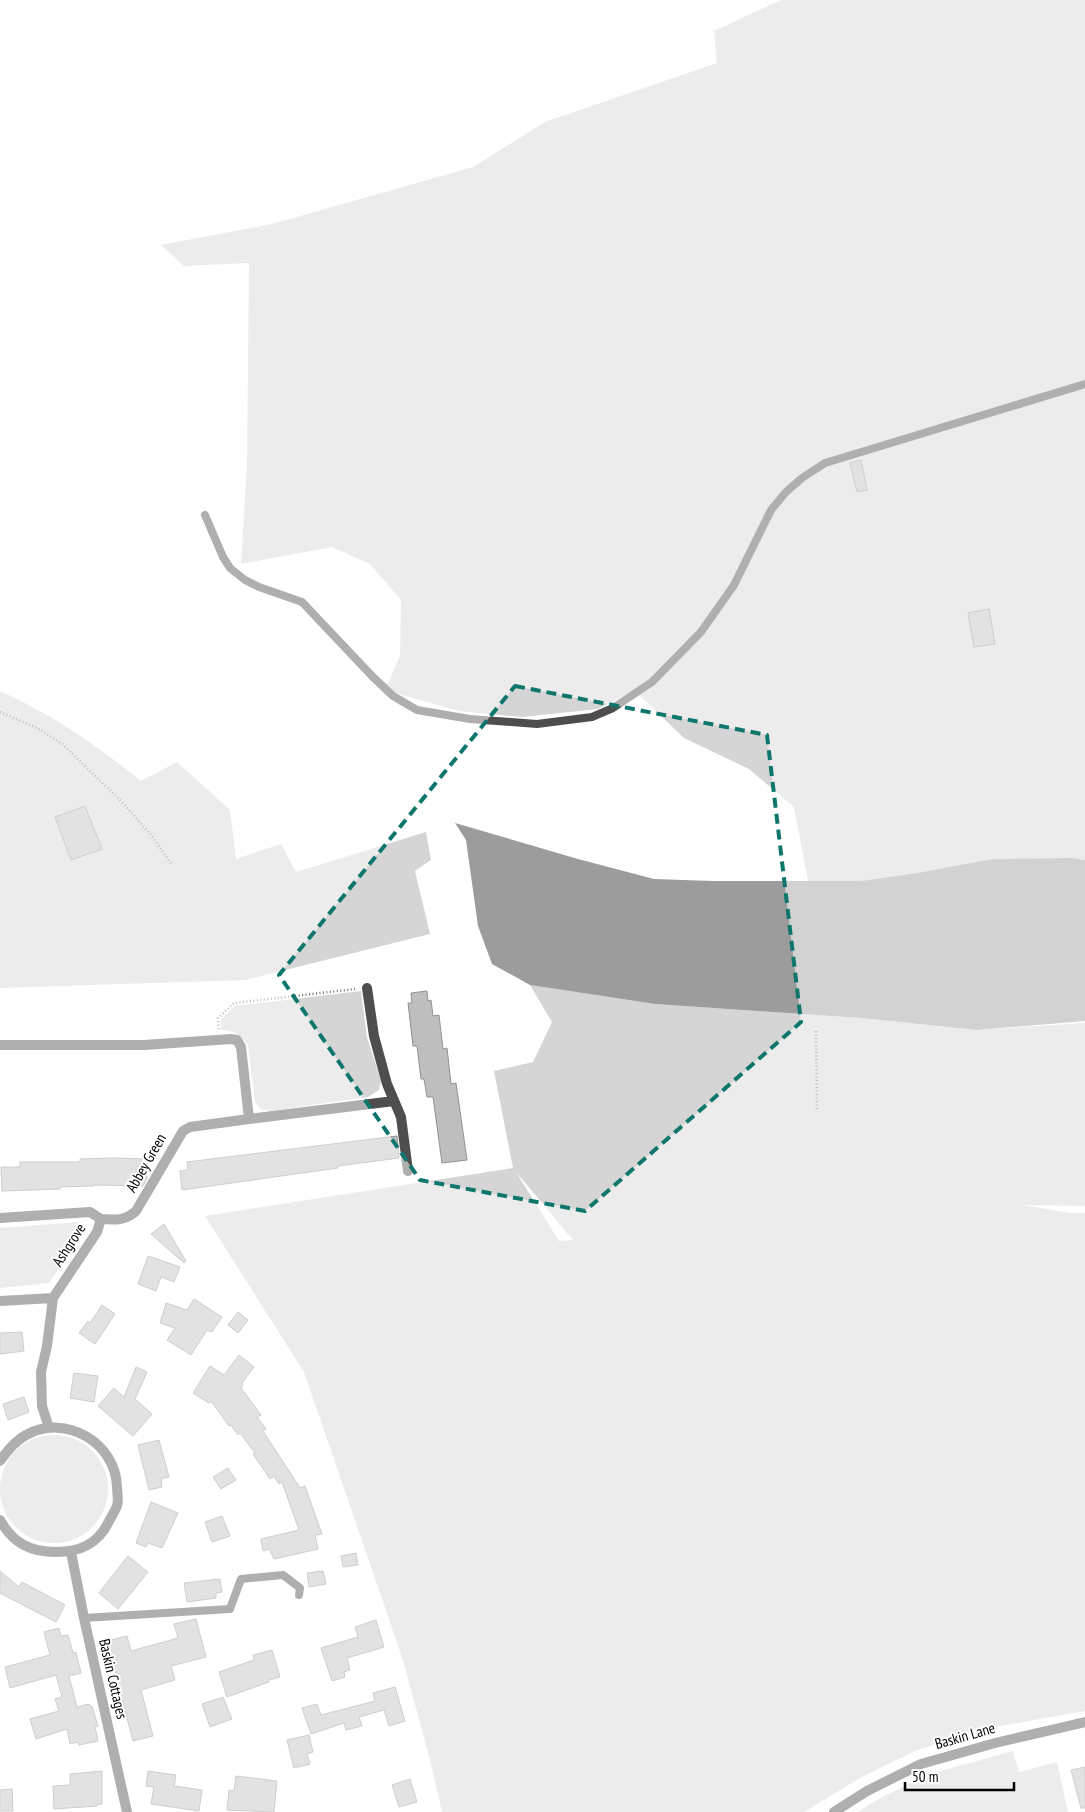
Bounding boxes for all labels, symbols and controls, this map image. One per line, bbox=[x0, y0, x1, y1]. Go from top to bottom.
street label: Abbey Green bbox=[121, 1130, 170, 1196]
street label: Ashgrove bbox=[48, 1220, 90, 1270]
street label: Baskin Cottages bbox=[95, 1637, 132, 1721]
street label: Baskin Lane bbox=[933, 1718, 997, 1753]
scale bar bbox=[905, 1760, 1014, 1792]
text: 50 m bbox=[912, 1767, 938, 1786]

